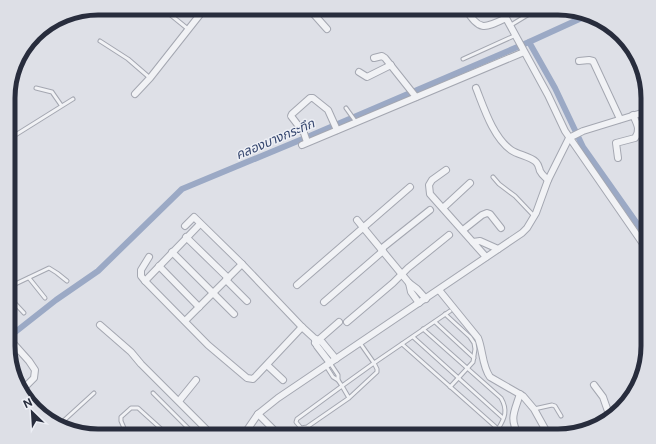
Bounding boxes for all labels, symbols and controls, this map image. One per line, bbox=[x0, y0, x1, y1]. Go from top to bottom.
water label: คลองบางกระทึก bbox=[233, 115, 318, 162]
north arrow bbox=[12, 392, 52, 432]
text: N bbox=[21, 396, 34, 410]

